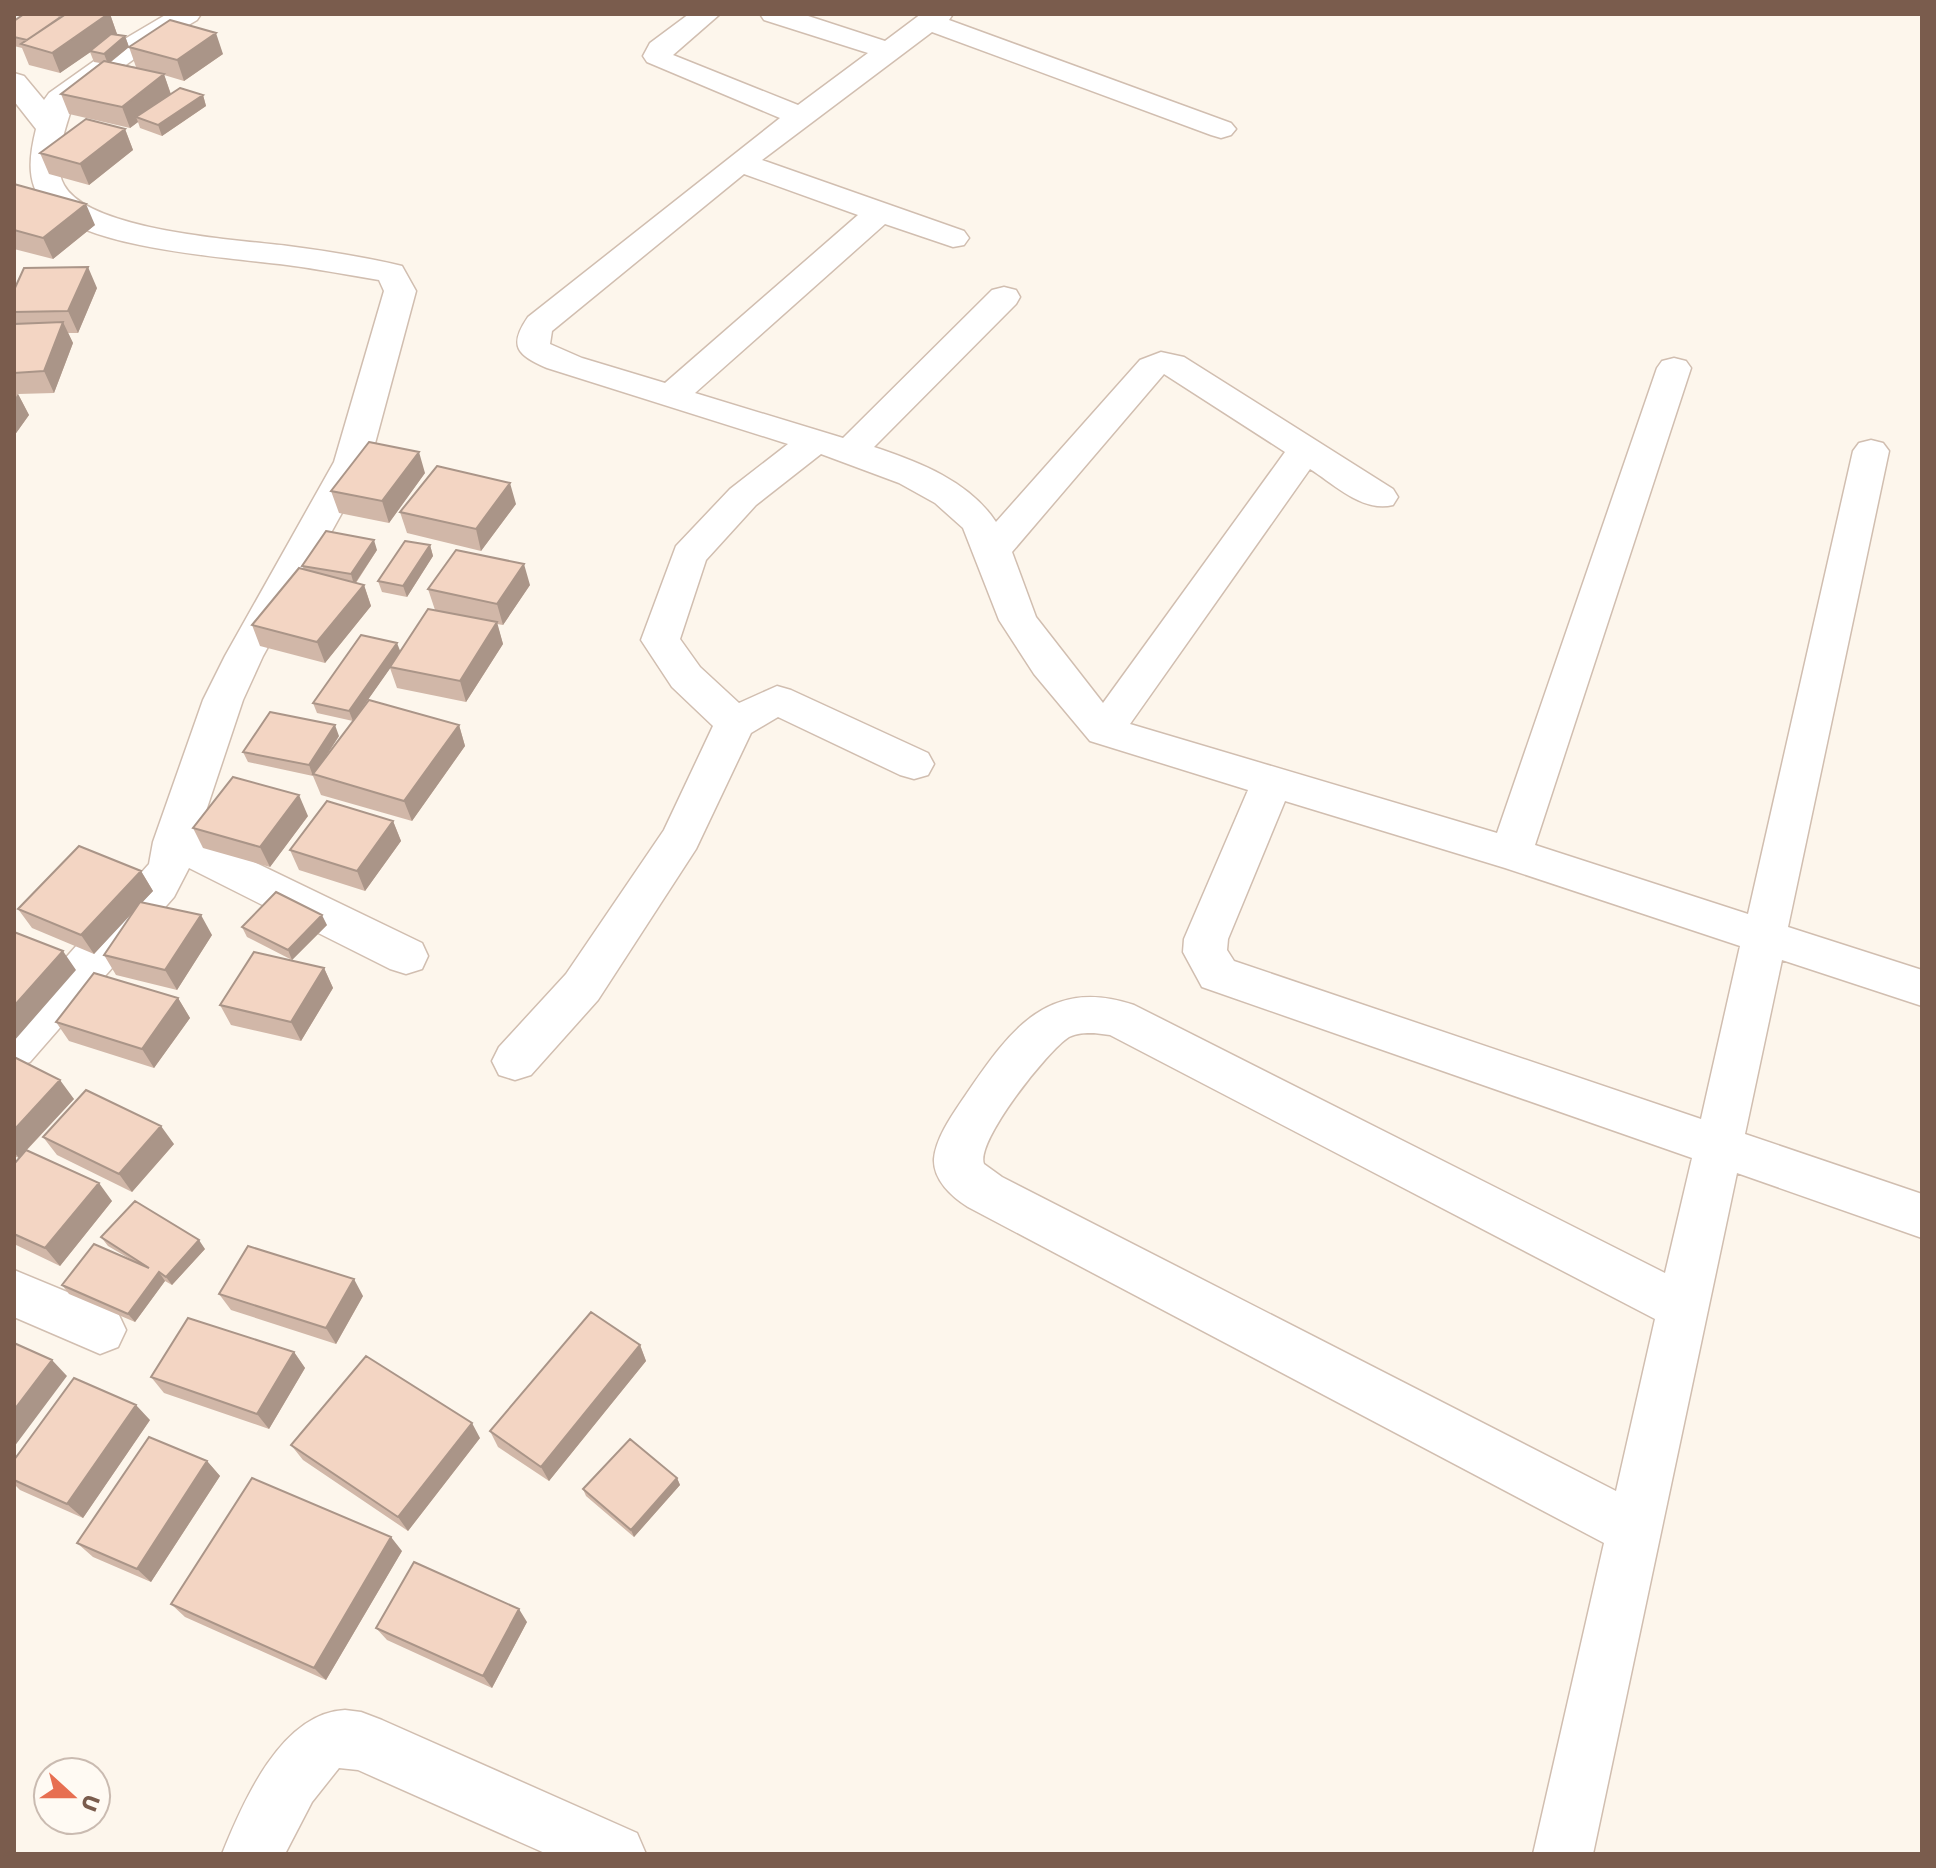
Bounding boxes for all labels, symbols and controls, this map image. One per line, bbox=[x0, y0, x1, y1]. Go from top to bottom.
north arrow bbox=[32, 1756, 112, 1836]
text: U bbox=[73, 1790, 107, 1816]

